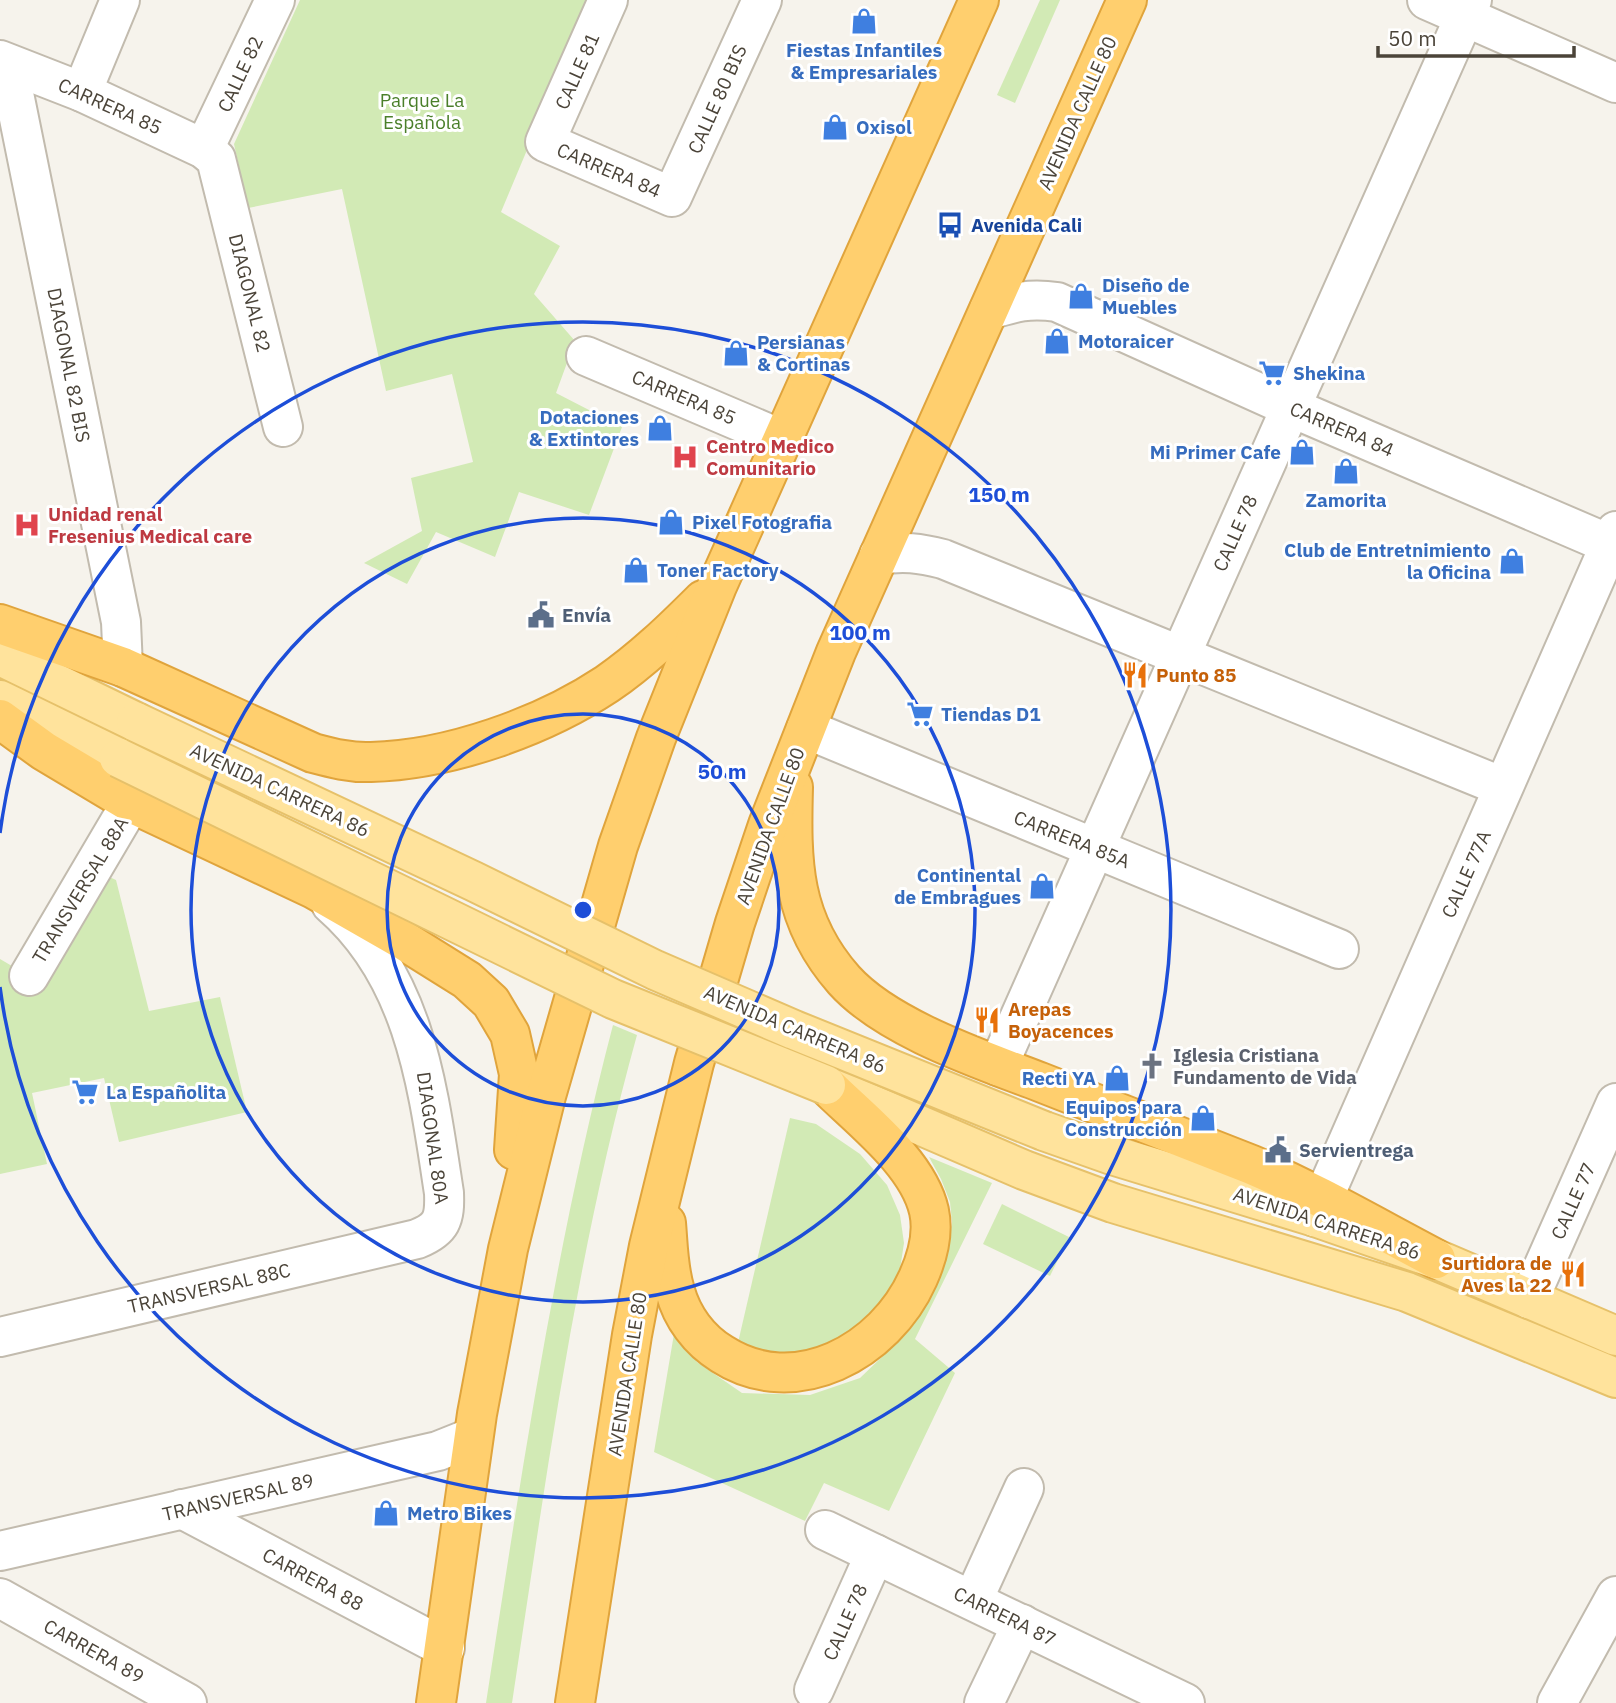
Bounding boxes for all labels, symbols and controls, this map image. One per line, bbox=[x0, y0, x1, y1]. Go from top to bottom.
shop icon: Fiestas Infantiles & Empresariales bbox=[849, 6, 879, 36]
scale bar bbox=[1378, 14, 1574, 58]
text: 50 m bbox=[1388, 24, 1437, 52]
street label: CALLE 81 bbox=[549, 29, 605, 113]
street label: CALLE 82 bbox=[212, 32, 268, 116]
street label: AVENIDA CALLE 80 bbox=[1032, 32, 1122, 194]
place label: Fiestas Infantiles & Empresariales bbox=[786, 38, 942, 84]
street label: CALLE 80 BIS bbox=[682, 41, 752, 157]
street label: CARRERA 85 bbox=[54, 72, 166, 140]
park label: Parque La Española bbox=[380, 88, 464, 134]
shop icon: Oxisol bbox=[820, 112, 850, 142]
place label: Oxisol bbox=[856, 115, 912, 139]
street label: CARRERA 84 bbox=[553, 137, 665, 203]
bus stop icon: Avenida Cali bbox=[935, 210, 965, 240]
place label: Avenida Cali bbox=[971, 213, 1082, 237]
street label: DIAGONAL 82 bbox=[224, 231, 276, 355]
place label: Diseño de Muebles bbox=[1102, 273, 1190, 319]
shop icon: Diseño de Muebles bbox=[1066, 281, 1096, 311]
street label: DIAGONAL 82 BIS bbox=[42, 286, 96, 444]
shop icon: Motoraicer bbox=[1042, 326, 1072, 356]
place label: Motoraicer bbox=[1078, 329, 1174, 353]
place label: Persianas & Cortinas bbox=[757, 330, 850, 376]
shop icon: Persianas & Cortinas bbox=[721, 338, 751, 368]
supermarket icon: Shekina bbox=[1257, 358, 1287, 388]
place label: Shekina bbox=[1293, 361, 1366, 385]
street label: CARRERA 85 bbox=[628, 364, 740, 430]
street label: CARRERA 84 bbox=[1286, 396, 1398, 462]
place label: Dotaciones & Extintores bbox=[529, 405, 639, 451]
shop icon: Dotaciones & Extintores bbox=[645, 413, 675, 443]
place label: Centro Medico Comunitario bbox=[706, 434, 834, 480]
shop icon: Mi Primer Cafe bbox=[1287, 437, 1317, 467]
place label: Mi Primer Cafe bbox=[1150, 440, 1281, 464]
hospital icon: Centro Medico Comunitario bbox=[670, 442, 700, 472]
shop icon: Zamorita bbox=[1331, 456, 1361, 486]
text: 150 m bbox=[968, 480, 1030, 508]
place label: Zamorita bbox=[1305, 488, 1387, 512]
street label: CALLE 78 bbox=[1207, 491, 1263, 575]
place label: Unidad renal Fresenius Medical care bbox=[48, 502, 252, 548]
shop icon: Pixel Fotografia bbox=[656, 507, 686, 537]
hospital icon: Unidad renal Fresenius Medical care bbox=[12, 510, 42, 540]
place label: Pixel Fotografia bbox=[692, 510, 832, 534]
place label: Club de Entretnimiento la Oficina bbox=[1284, 538, 1491, 584]
shop icon: Club de Entretnimiento la Oficina bbox=[1497, 546, 1527, 576]
shop icon: Toner Factory bbox=[621, 555, 651, 585]
place label: Toner Factory bbox=[657, 558, 779, 582]
public building icon: Envía bbox=[526, 600, 556, 630]
place label: Envía bbox=[562, 603, 611, 627]
text: 100 m bbox=[829, 618, 891, 646]
restaurant icon: Punto 85 bbox=[1120, 660, 1150, 690]
place label: Punto 85 bbox=[1156, 663, 1236, 687]
supermarket icon: Tiendas D1 bbox=[905, 699, 935, 729]
place label: Tiendas D1 bbox=[941, 702, 1041, 726]
street label: AVENIDA CARRERA 86 bbox=[186, 738, 374, 842]
street label: AVENIDA CALLE 80 bbox=[730, 744, 810, 908]
text: 50 m bbox=[698, 757, 746, 785]
street label: CARRERA 85A bbox=[1010, 805, 1134, 873]
street label: TRANSVERSAL 88A bbox=[27, 812, 133, 968]
street label: CALLE 77A bbox=[1436, 826, 1496, 922]
place label: Continental de Embragues bbox=[894, 863, 1021, 909]
shop icon: Continental de Embragues bbox=[1027, 871, 1057, 901]
centre of rings bbox=[571, 898, 595, 922]
street label: AVENIDA CARRERA 86 bbox=[700, 980, 890, 1078]
place label: Arepas Boyacences bbox=[1008, 997, 1114, 1043]
restaurant icon: Arepas Boyacences bbox=[972, 1005, 1002, 1035]
place label: Iglesia Cristiana Fundamento de Vida bbox=[1173, 1043, 1357, 1089]
church icon: Iglesia Cristiana Fundamento de Vida bbox=[1137, 1051, 1167, 1081]
shop icon: Recti YA bbox=[1102, 1063, 1132, 1093]
place label: Recti YA bbox=[1022, 1066, 1096, 1090]
street label: DIAGONAL 80A bbox=[412, 1070, 454, 1206]
supermarket icon: La Españolita bbox=[70, 1077, 100, 1107]
place label: La Españolita bbox=[106, 1080, 226, 1104]
place label: Equipos para Construcción bbox=[1065, 1095, 1182, 1141]
shop icon: Equipos para Construcción bbox=[1188, 1103, 1218, 1133]
public building icon: Servientrega bbox=[1263, 1135, 1293, 1165]
place label: Servientrega bbox=[1299, 1138, 1414, 1162]
street label: CALLE 77 bbox=[1545, 1159, 1601, 1243]
street label: AVENIDA CARRERA 86 bbox=[1230, 1181, 1424, 1265]
place label: Surtidora de Aves la 22 bbox=[1441, 1251, 1552, 1297]
street label: TRANSVERSAL 88C bbox=[125, 1258, 293, 1318]
restaurant icon: Surtidora de Aves la 22 bbox=[1558, 1259, 1588, 1289]
street label: AVENIDA CALLE 80 bbox=[602, 1290, 652, 1458]
street label: TRANSVERSAL 89 bbox=[160, 1468, 316, 1526]
shop icon: Metro Bikes bbox=[371, 1498, 401, 1528]
place label: Metro Bikes bbox=[407, 1501, 512, 1525]
street label: CARRERA 88 bbox=[258, 1542, 368, 1616]
street label: CALLE 78 bbox=[817, 1580, 873, 1664]
street label: CARRERA 87 bbox=[950, 1581, 1060, 1651]
street label: CARRERA 89 bbox=[40, 1614, 148, 1688]

